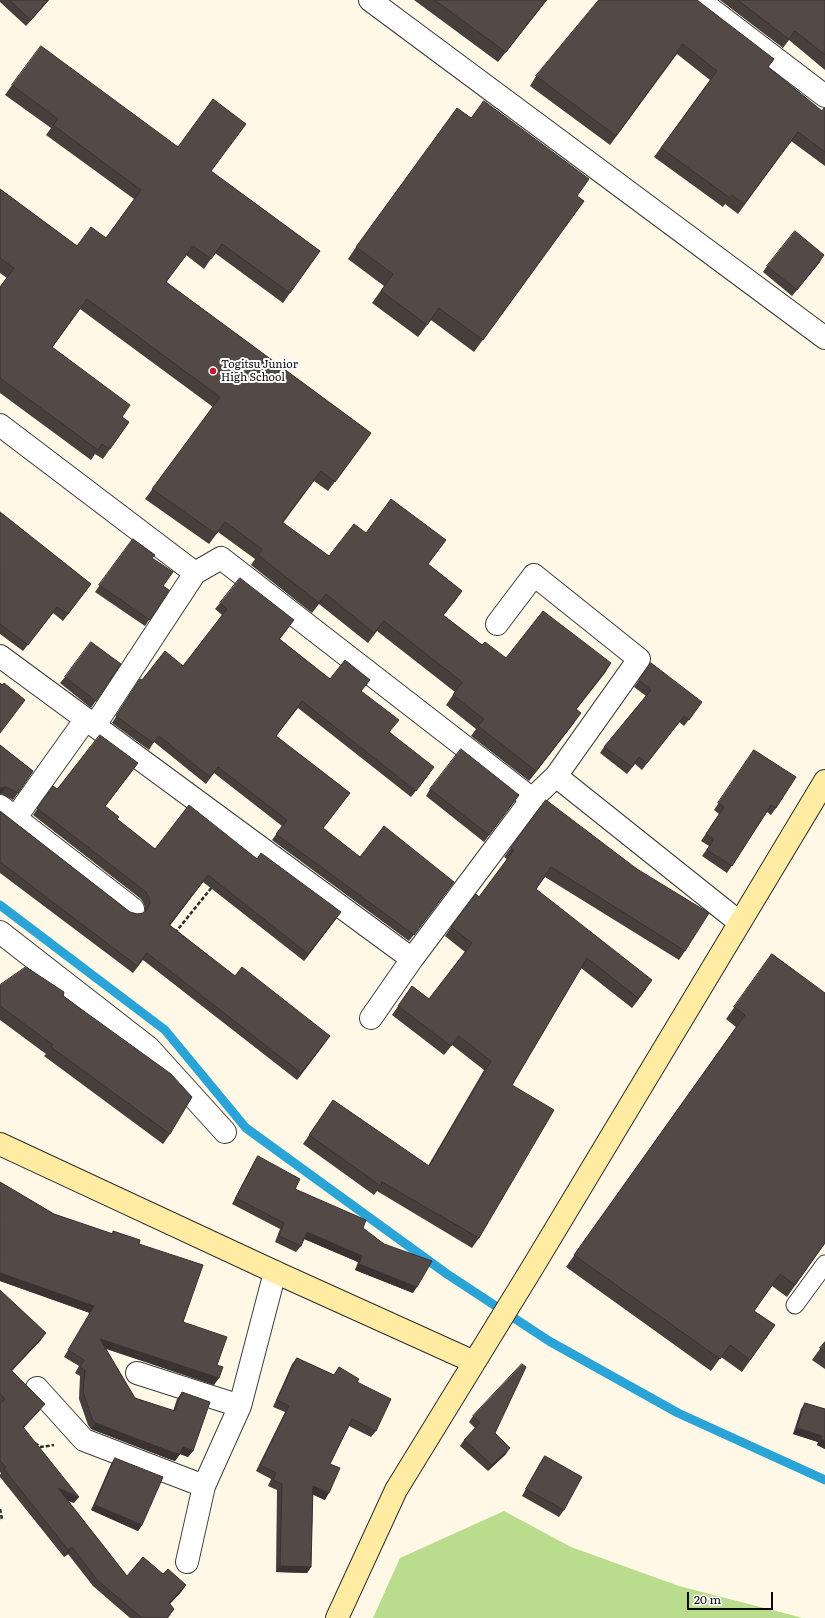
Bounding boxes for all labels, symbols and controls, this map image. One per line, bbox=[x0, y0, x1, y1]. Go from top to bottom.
place label: Togitsu Junior High School bbox=[221, 358, 298, 384]
marker: Togitsu Junior High School bbox=[208, 366, 218, 376]
scale bar bbox=[689, 1584, 775, 1610]
text: 20 m bbox=[694, 1590, 721, 1608]

